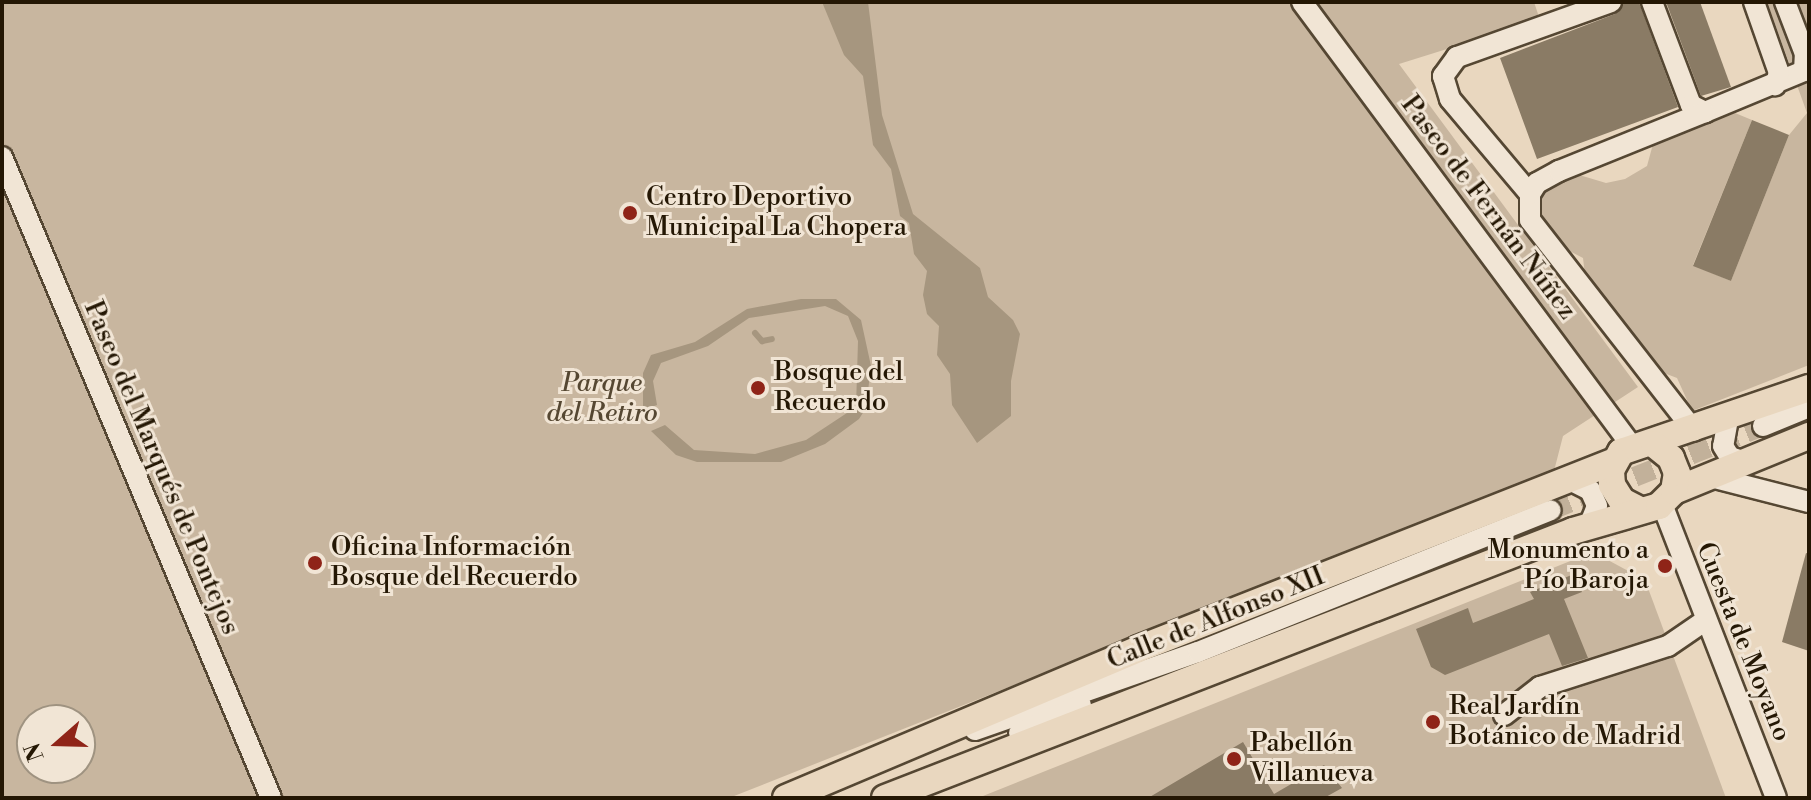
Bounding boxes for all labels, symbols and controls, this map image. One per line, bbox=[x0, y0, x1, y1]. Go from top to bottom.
street label: Paseo de Fernán Núñez bbox=[1394, 90, 1582, 326]
place label: Centro Deportivo Municipal La Chopera bbox=[646, 182, 907, 244]
marker: Centro Deportivo Municipal La Chopera bbox=[621, 204, 639, 222]
street label: Paseo del Marqués de Pontejos bbox=[76, 297, 246, 639]
place label: Bosque del Recuerdo bbox=[774, 357, 903, 418]
park label: Parque del Retiro bbox=[546, 368, 658, 430]
marker: Bosque del Recuerdo bbox=[749, 379, 767, 397]
place label: Oficina Información Bosque del Recuerdo bbox=[331, 532, 578, 594]
place label: Monumento a Pío Baroja bbox=[1488, 535, 1649, 596]
street label: Cuesta de Moyano bbox=[1689, 538, 1797, 746]
marker: Oficina Información Bosque del Recuerdo bbox=[306, 554, 324, 572]
marker: Monumento a Pío Baroja bbox=[1656, 557, 1674, 575]
street label: Calle de Alfonso XII bbox=[1103, 561, 1329, 677]
place label: Real Jardín Botánico de Madrid bbox=[1449, 691, 1681, 752]
north arrow bbox=[16, 704, 96, 784]
marker: Real Jardín Botánico de Madrid bbox=[1424, 713, 1442, 731]
place label: Pabellón Villanueva bbox=[1250, 728, 1374, 790]
text: N bbox=[19, 739, 51, 764]
marker: Pabellón Villanueva bbox=[1225, 750, 1243, 768]

